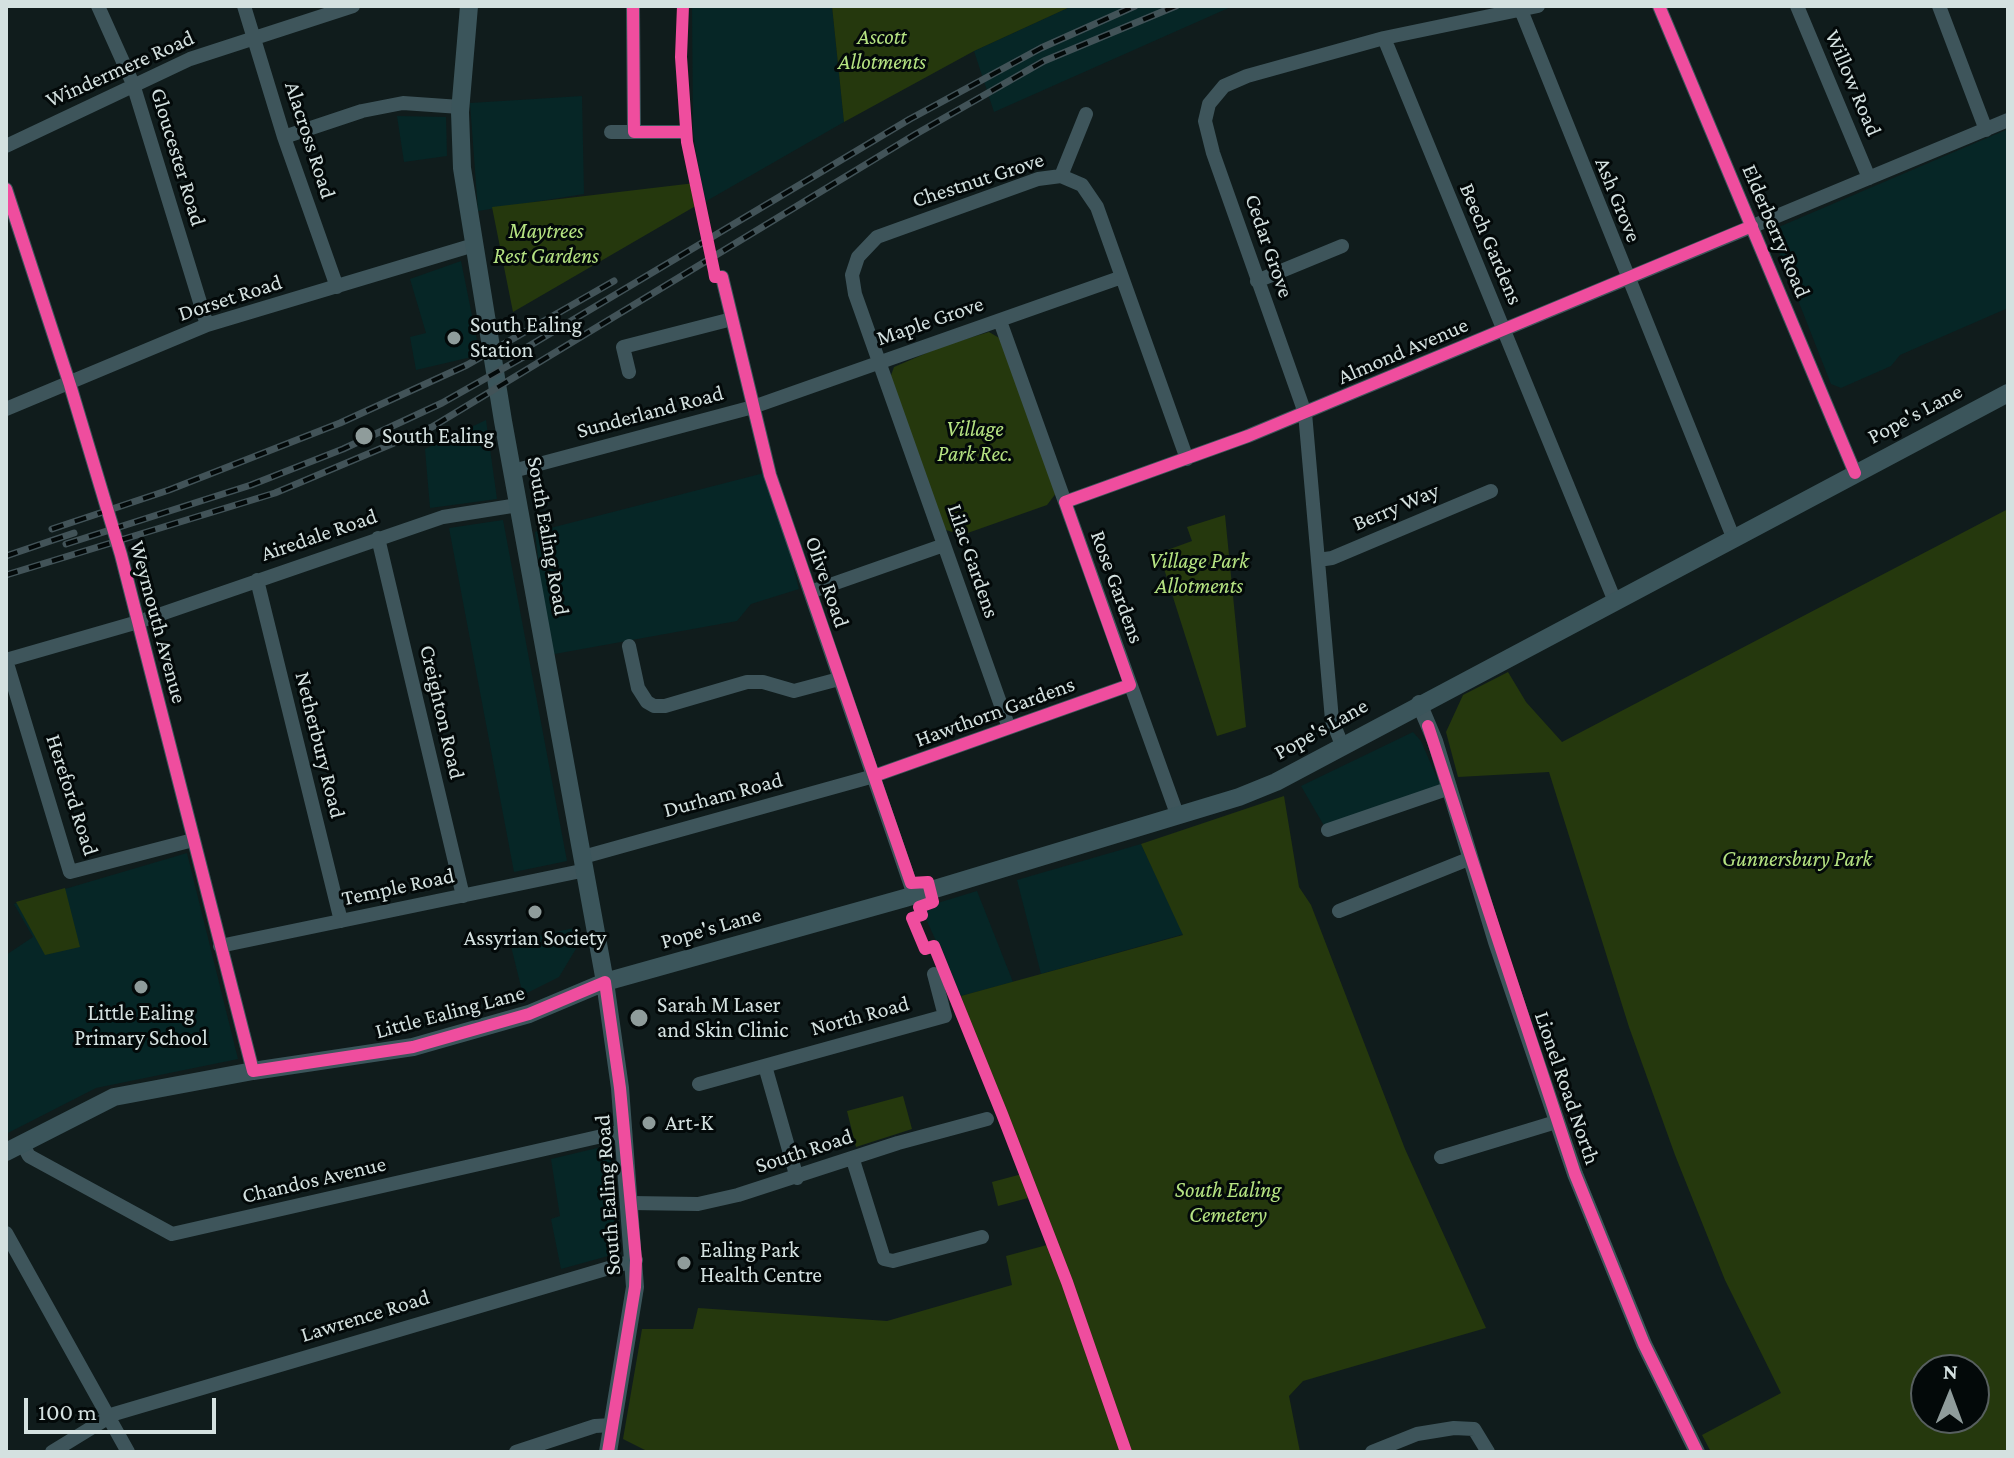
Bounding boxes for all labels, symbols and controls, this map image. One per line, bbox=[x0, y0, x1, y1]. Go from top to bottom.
street label: Windermere Road bbox=[42, 24, 198, 114]
park label: Ascott Allotments bbox=[838, 24, 926, 76]
street label: Willow Road bbox=[1819, 26, 1887, 140]
street label: Alacross Road bbox=[279, 78, 341, 202]
street label: Gloucester Road bbox=[144, 85, 212, 229]
street label: Chestnut Grove bbox=[909, 146, 1047, 214]
street label: Ash Grove bbox=[1589, 154, 1647, 246]
street label: Elderberry Road bbox=[1736, 160, 1816, 302]
street label: Beech Gardens bbox=[1454, 179, 1528, 309]
street label: Cedar Grove bbox=[1239, 191, 1299, 301]
park label: Maytrees Rest Gardens bbox=[493, 218, 599, 270]
street label: Dorset Road bbox=[175, 269, 285, 327]
street label: Maple Grove bbox=[873, 290, 987, 352]
place label: South Ealing Station bbox=[470, 312, 582, 364]
street label: Almond Avenue bbox=[1334, 312, 1472, 390]
marker: South Ealing Station bbox=[445, 329, 463, 347]
street label: Pope's Lane bbox=[1863, 378, 1967, 450]
street label: Sunderland Road bbox=[574, 380, 726, 444]
park label: Village Park Rec. bbox=[937, 416, 1013, 468]
place label: South Ealing bbox=[382, 423, 494, 449]
marker: South Ealing bbox=[353, 425, 375, 447]
street label: South Ealing Road bbox=[521, 454, 575, 618]
street label: Berry Way bbox=[1349, 477, 1443, 537]
street label: Lilac Gardens bbox=[941, 500, 1005, 622]
street label: Airedale Road bbox=[257, 503, 381, 567]
street label: Rose Gardens bbox=[1084, 527, 1150, 647]
street label: Olive Road bbox=[799, 533, 855, 631]
street label: Weymouth Avenue bbox=[124, 538, 192, 706]
park label: Village Park Allotments bbox=[1149, 548, 1249, 600]
street label: Creighton Road bbox=[414, 642, 470, 782]
street label: Netherbury Road bbox=[289, 669, 351, 821]
street label: Hawthorn Gardens bbox=[912, 671, 1078, 753]
street label: Pope's Lane bbox=[1269, 692, 1373, 766]
street label: Hereford Road bbox=[40, 731, 104, 859]
street label: Durham Road bbox=[660, 766, 786, 824]
park label: Gunnersbury Park bbox=[1722, 846, 1872, 872]
street label: Temple Road bbox=[339, 862, 457, 912]
street label: Pope's Lane bbox=[658, 901, 764, 955]
marker: Assyrian Society bbox=[526, 903, 544, 921]
place label: Assyrian Society bbox=[464, 925, 606, 951]
marker: Little Ealing Primary School bbox=[132, 978, 150, 996]
street label: Little Ealing Lane bbox=[372, 979, 528, 1045]
street label: North Road bbox=[808, 990, 912, 1042]
place label: Sarah M Laser and Skin Clinic bbox=[657, 992, 788, 1044]
place label: Little Ealing Primary School bbox=[74, 1000, 208, 1052]
marker: Sarah M Laser and Skin Clinic bbox=[628, 1007, 650, 1029]
street label: Lionel Road North bbox=[1528, 1008, 1606, 1168]
place label: Art-K bbox=[665, 1110, 713, 1136]
street label: South Ealing Road bbox=[589, 1114, 627, 1276]
marker: Art-K bbox=[640, 1114, 658, 1132]
street label: South Road bbox=[752, 1123, 856, 1179]
street label: Chandos Avenue bbox=[239, 1151, 389, 1209]
park label: South Ealing Cemetery bbox=[1175, 1177, 1281, 1228]
place label: Ealing Park Health Centre bbox=[700, 1237, 822, 1288]
marker: Ealing Park Health Centre bbox=[675, 1254, 693, 1272]
street label: Lawrence Road bbox=[297, 1284, 433, 1348]
north arrow bbox=[1910, 1354, 1990, 1434]
text: N bbox=[1943, 1359, 1958, 1384]
scale bar bbox=[28, 1382, 220, 1432]
text: 100 m bbox=[38, 1398, 97, 1425]

